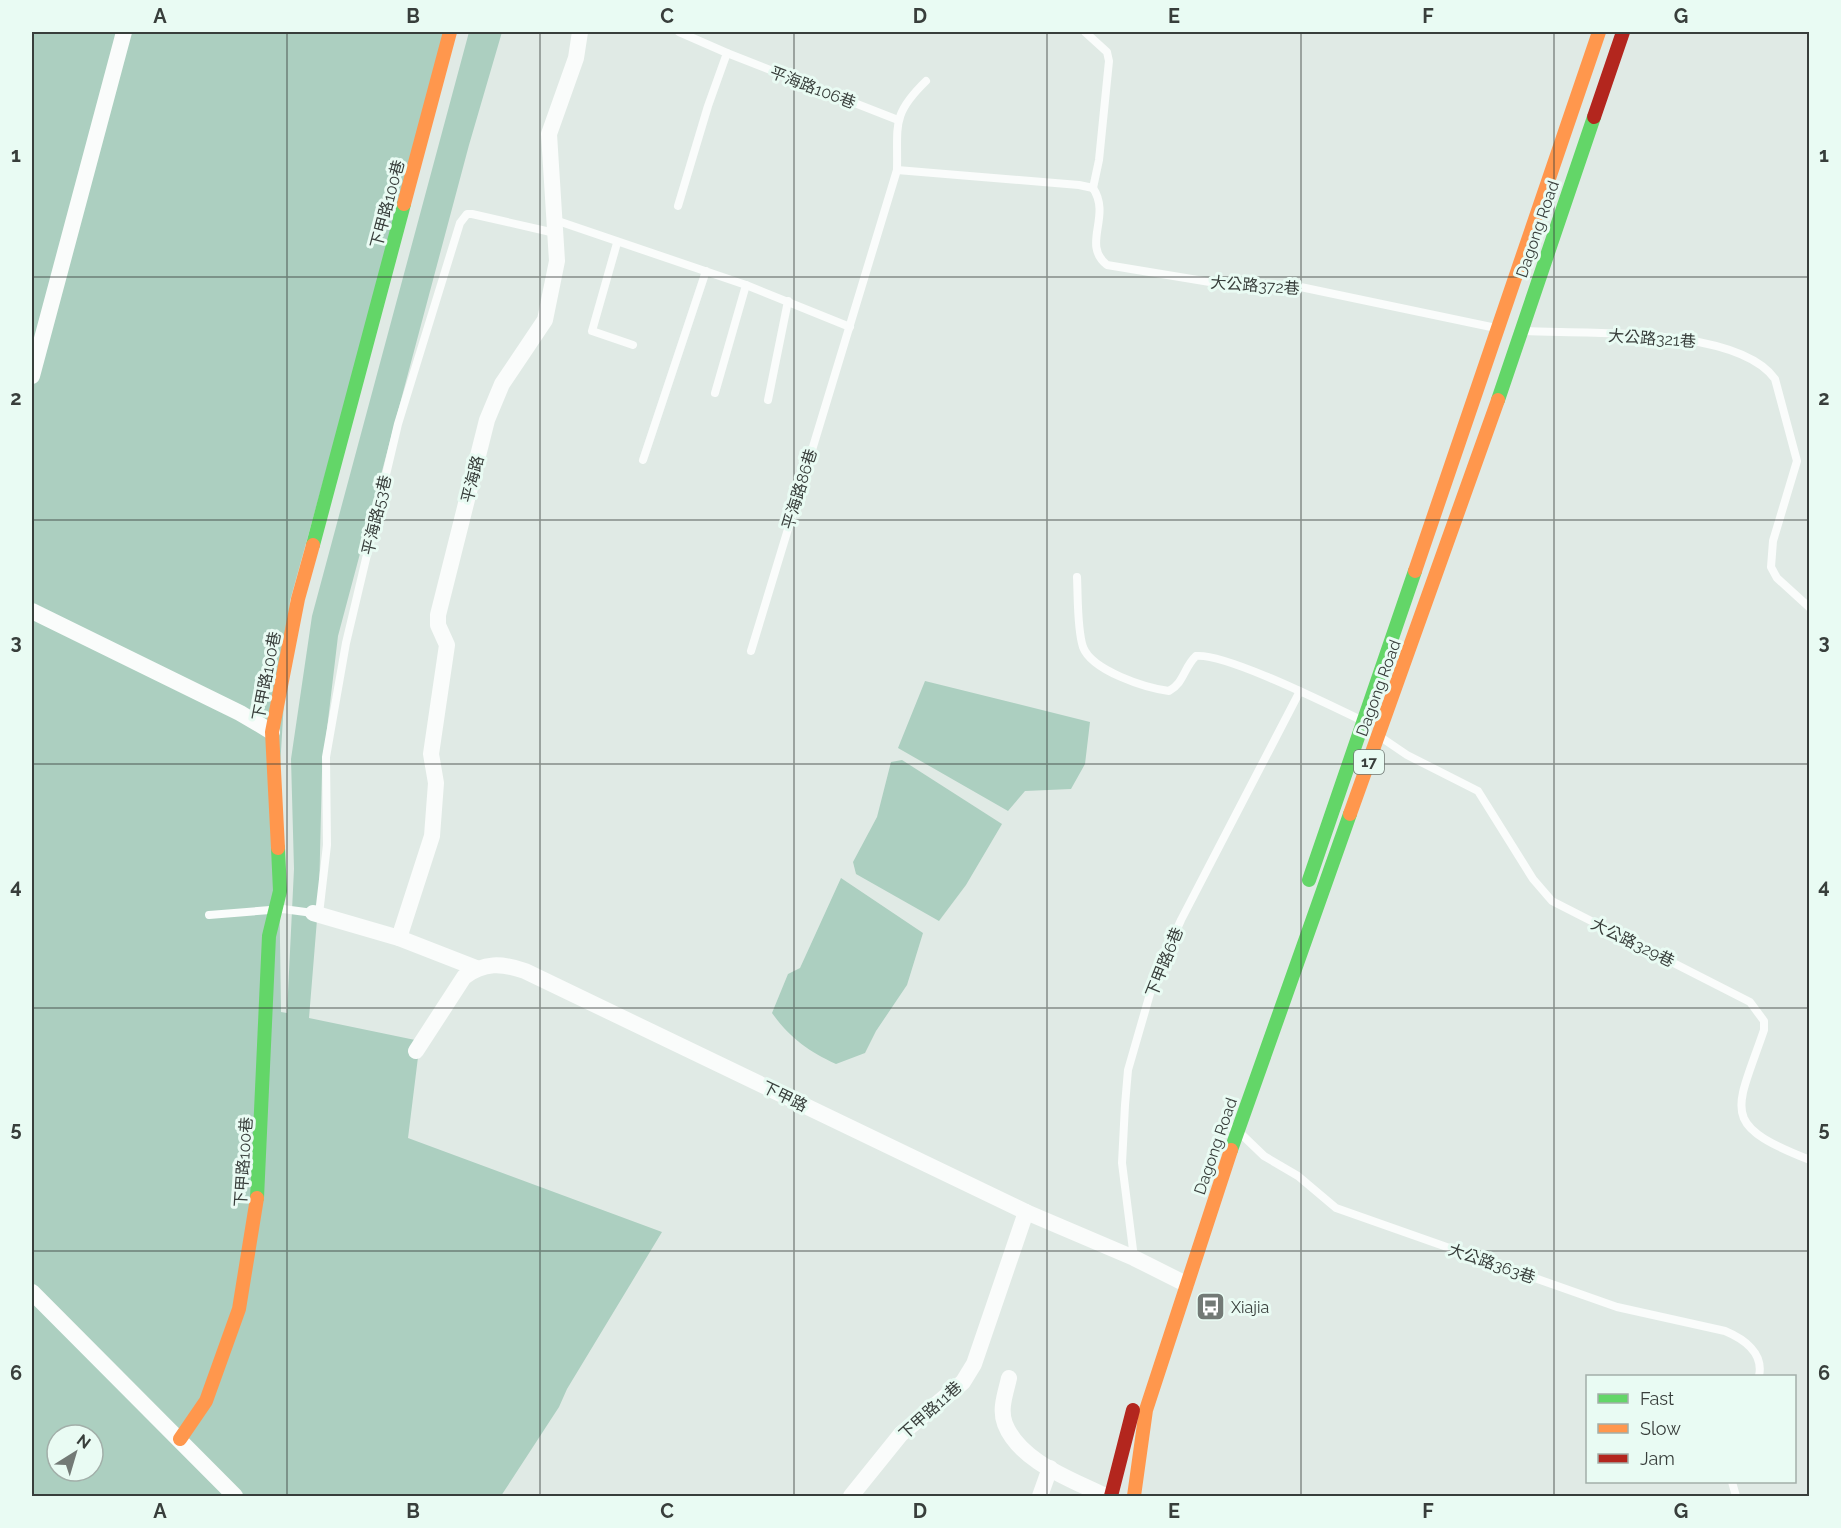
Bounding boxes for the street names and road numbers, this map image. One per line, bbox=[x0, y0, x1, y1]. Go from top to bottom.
street label: 平海路106巷 bbox=[767, 62, 858, 113]
street label: 下甲路100巷 bbox=[367, 158, 408, 250]
street label: Dagong Road bbox=[1512, 178, 1563, 280]
street label: 大公路372巷 bbox=[1210, 273, 1300, 298]
street label: 大公路321巷 bbox=[1608, 326, 1696, 351]
street label: 平海路86巷 bbox=[778, 447, 821, 532]
street label: 平海路 bbox=[457, 454, 488, 505]
street label: 平海路53巷 bbox=[358, 473, 395, 557]
street label: 下甲路100巷 bbox=[249, 630, 284, 722]
street label: Dagong Road bbox=[1352, 637, 1405, 739]
road number: 17 bbox=[1354, 750, 1384, 774]
street label: 大公路329巷 bbox=[1588, 914, 1678, 971]
street label: 下甲路6巷 bbox=[1142, 924, 1187, 1000]
street label: 下甲路 bbox=[759, 1077, 811, 1116]
street label: Dagong Road bbox=[1190, 1095, 1241, 1197]
street label: 下甲路100巷 bbox=[231, 1116, 256, 1208]
street label: 大公路363巷 bbox=[1446, 1240, 1538, 1287]
street label: 下甲路11巷 bbox=[895, 1377, 966, 1443]

